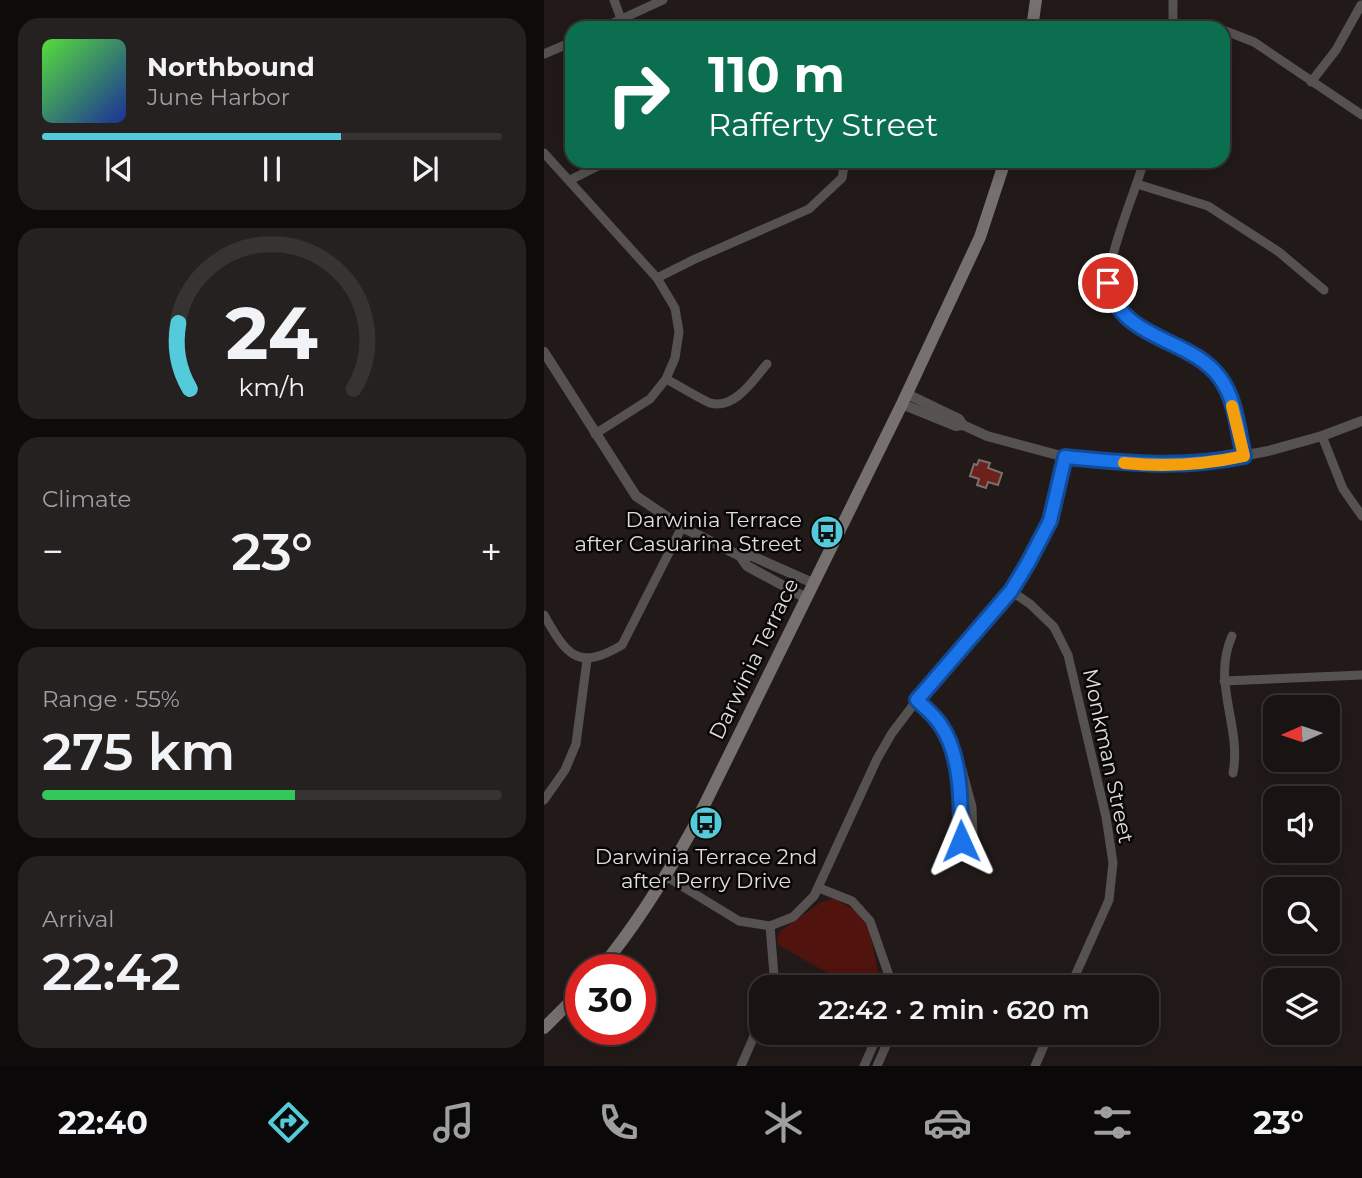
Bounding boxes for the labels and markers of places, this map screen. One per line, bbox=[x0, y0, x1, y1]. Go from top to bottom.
pin bbox=[1078, 253, 1138, 313]
place label: Darwinia Terrace after Casuarina Street bbox=[574, 507, 802, 556]
bus stop icon: Darwinia Terrace after Casuarina Street bbox=[808, 513, 846, 551]
bus stop icon: Darwinia Terrace 2nd after Perry Drive bbox=[687, 804, 725, 842]
place label: Darwinia Terrace 2nd after Perry Drive bbox=[595, 844, 817, 893]

